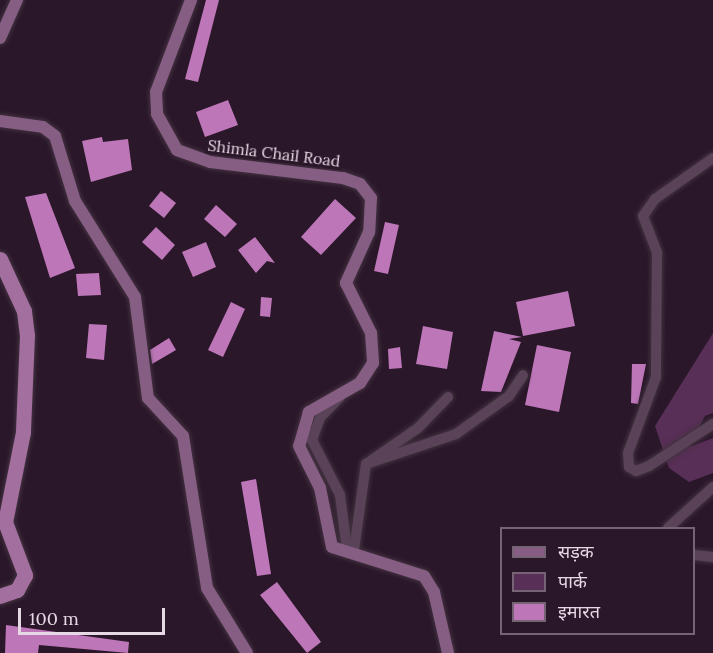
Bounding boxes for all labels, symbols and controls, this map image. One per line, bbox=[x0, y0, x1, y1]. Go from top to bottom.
street label: Shimla Chail Road bbox=[207, 135, 341, 171]
legend bbox=[500, 527, 695, 635]
text: सड़क bbox=[558, 540, 594, 563]
text: पार्क bbox=[558, 570, 587, 593]
scale bar bbox=[21, 596, 168, 634]
text: इमारत bbox=[558, 600, 600, 623]
text: 100 m bbox=[29, 607, 79, 630]

